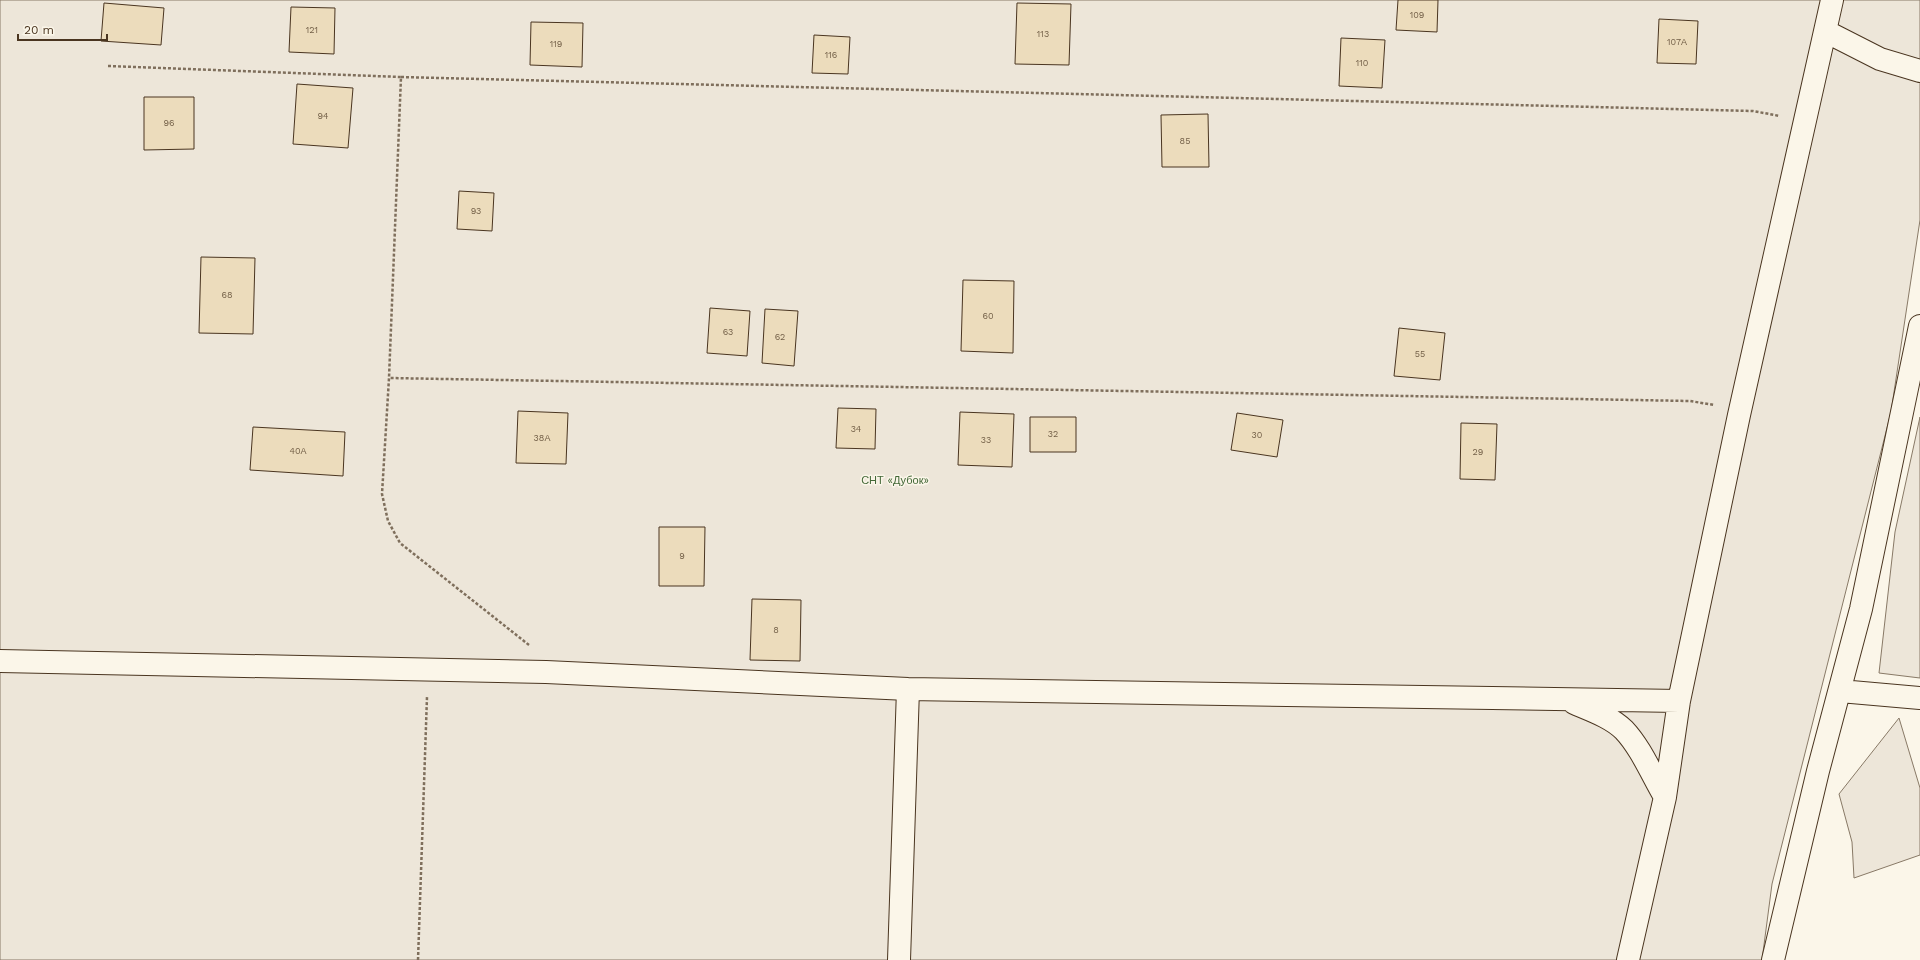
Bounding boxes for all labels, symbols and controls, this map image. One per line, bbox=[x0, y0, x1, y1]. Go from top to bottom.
house number: 109 bbox=[1410, 10, 1424, 20]
scale bar bbox=[18, 16, 107, 42]
text: 20 m bbox=[24, 23, 54, 37]
house number: 121 bbox=[306, 25, 318, 35]
house number: 113 bbox=[1037, 29, 1049, 39]
house number: 107А bbox=[1667, 37, 1687, 47]
house number: 119 bbox=[550, 39, 562, 49]
house number: 116 bbox=[825, 50, 837, 60]
house number: 110 bbox=[1356, 58, 1369, 68]
house number: 94 bbox=[317, 111, 329, 121]
house number: 96 bbox=[163, 118, 175, 128]
house number: 85 bbox=[1180, 136, 1190, 146]
house number: 93 bbox=[471, 206, 481, 216]
house number: 68 bbox=[221, 290, 233, 300]
house number: 60 bbox=[982, 311, 994, 321]
house number: 63 bbox=[723, 327, 733, 337]
house number: 62 bbox=[775, 332, 785, 342]
house number: 55 bbox=[1415, 349, 1425, 359]
house number: 34 bbox=[851, 424, 862, 434]
house number: 32 bbox=[1048, 429, 1058, 439]
house number: 30 bbox=[1252, 430, 1263, 440]
house number: 38А bbox=[534, 433, 550, 443]
house number: 33 bbox=[981, 435, 991, 445]
house number: 40А bbox=[289, 446, 307, 456]
house number: 29 bbox=[1473, 447, 1483, 457]
park label: СНТ «Дубок» bbox=[861, 474, 929, 487]
house number: 9 bbox=[679, 551, 685, 561]
house number: 8 bbox=[773, 625, 779, 635]

